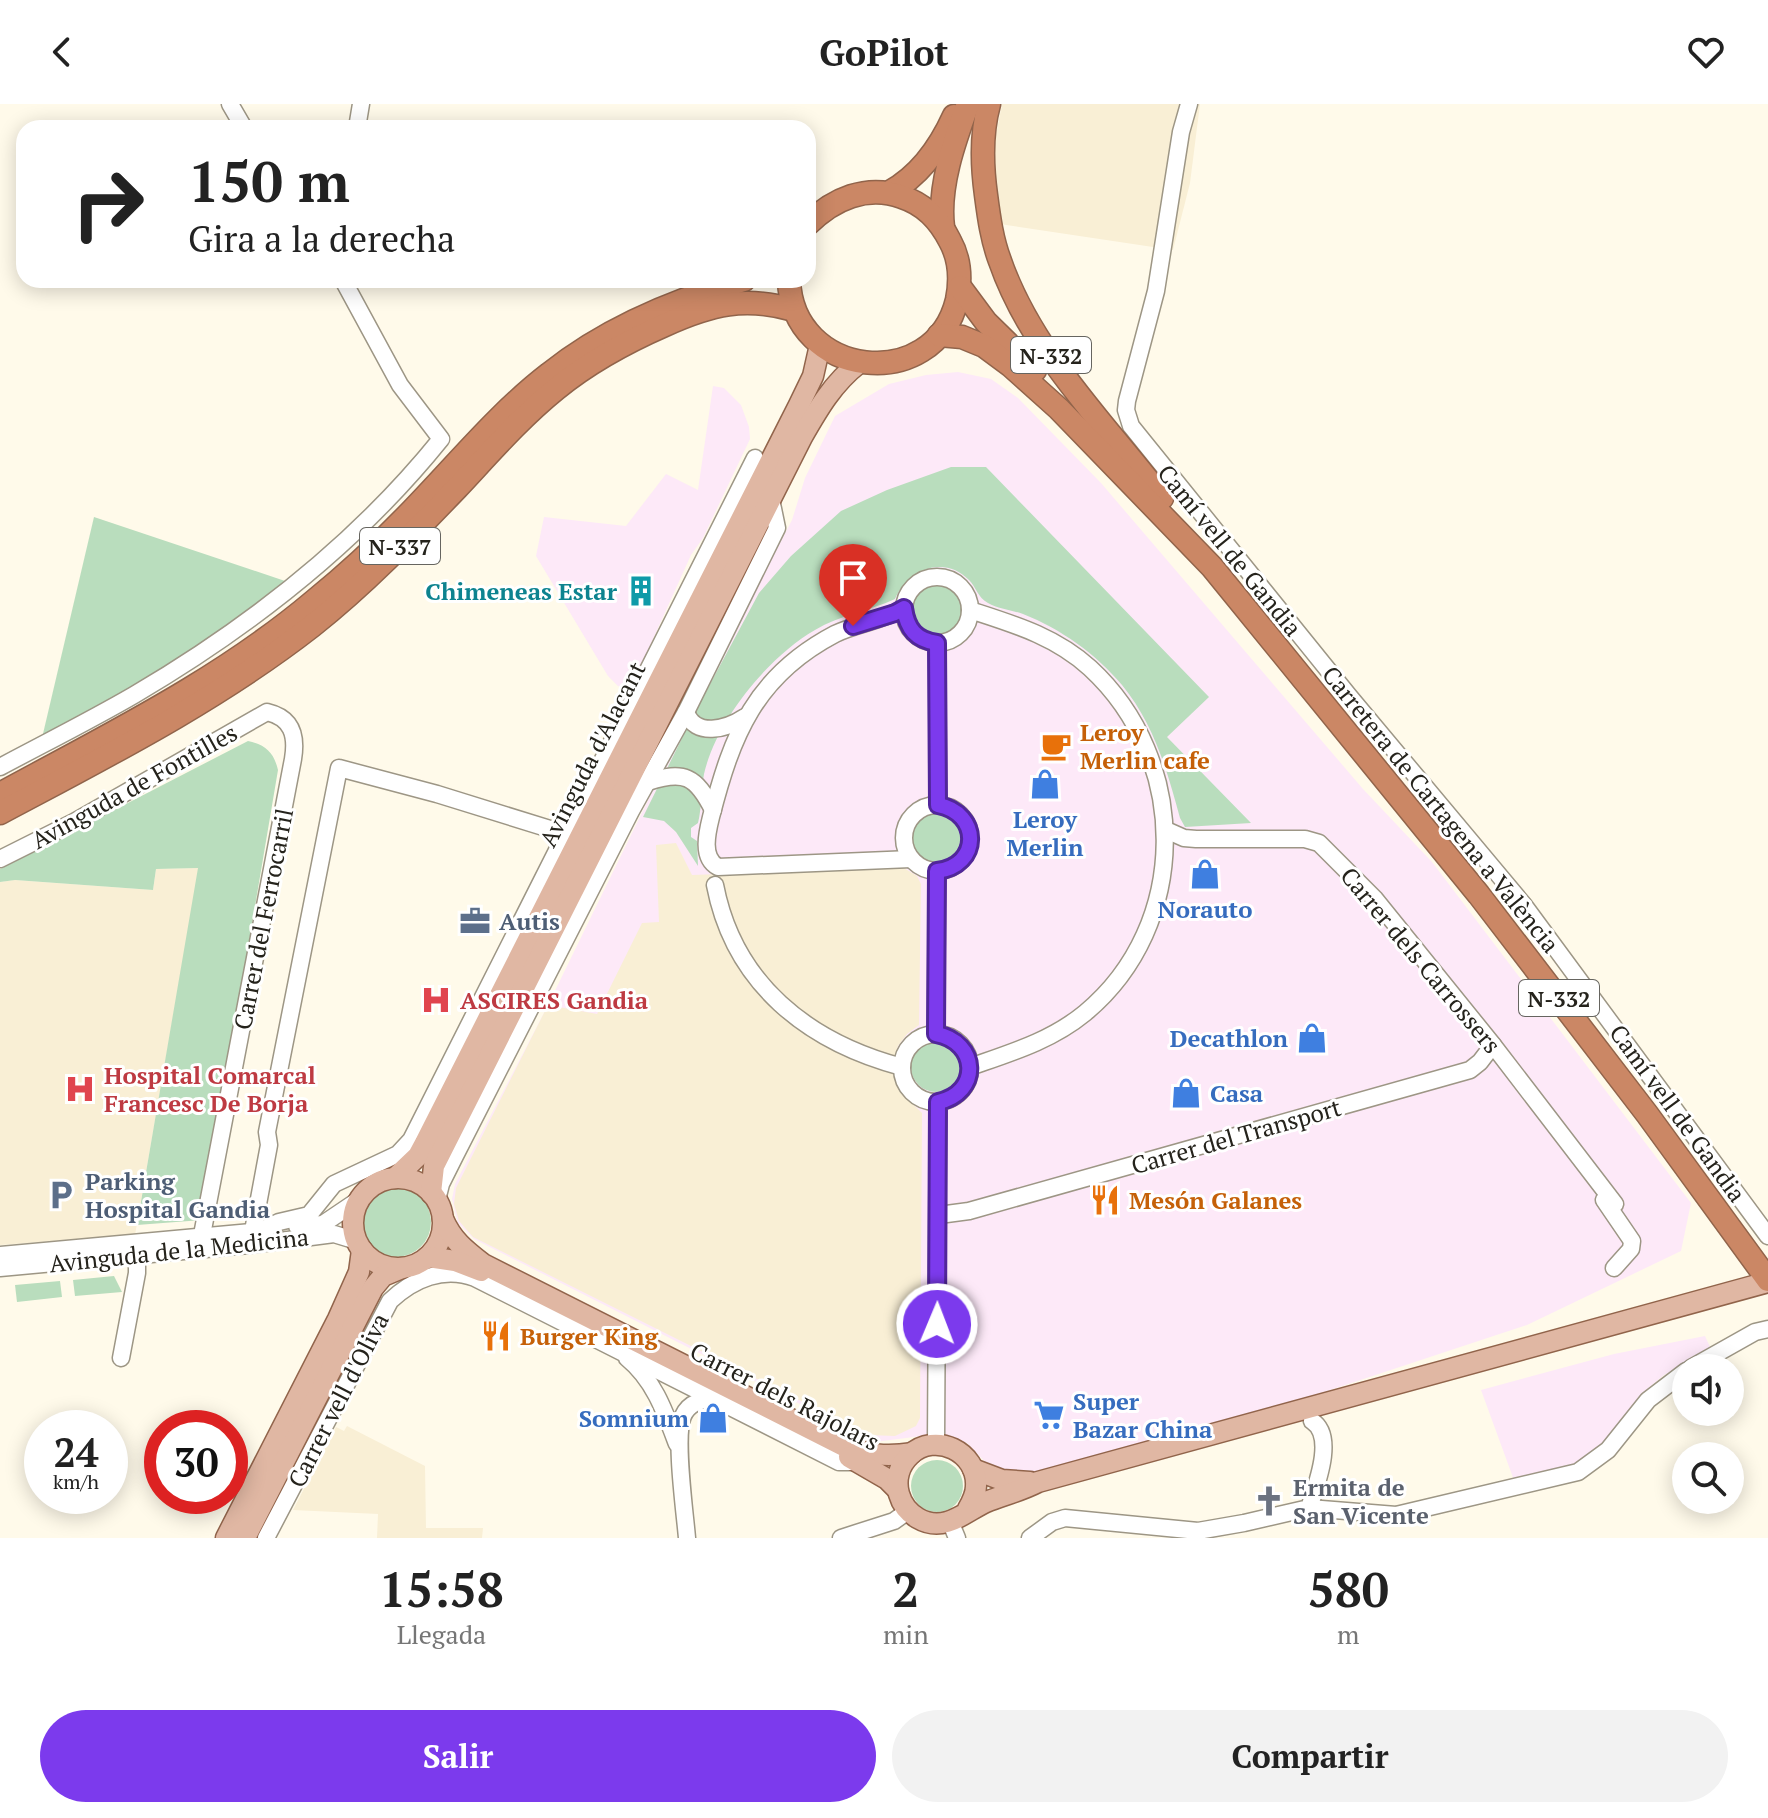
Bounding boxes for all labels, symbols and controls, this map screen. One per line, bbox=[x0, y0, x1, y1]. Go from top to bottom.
text: GoPilot bbox=[819, 29, 949, 76]
icon: back bbox=[40, 30, 84, 74]
icon: heart bbox=[1684, 30, 1728, 74]
text: 150 m bbox=[188, 144, 350, 218]
icon: right bbox=[56, 152, 160, 256]
text: Gira a la derecha bbox=[188, 215, 455, 262]
road number: N-332 bbox=[1011, 337, 1091, 373]
street label: Camí vell de Gandia bbox=[1151, 457, 1309, 643]
road number: N-337 bbox=[360, 528, 440, 564]
pin bbox=[819, 544, 887, 626]
icon: arrive bbox=[831, 556, 875, 600]
building icon: Chimeneas Estar bbox=[624, 574, 658, 608]
place label: Chimeneas Estar bbox=[425, 575, 618, 607]
street label: Avinguda d'Alacant bbox=[531, 656, 653, 852]
street label: Carretera de Cartagena a València bbox=[1315, 659, 1567, 959]
street label: Avinguda de Fontilles bbox=[25, 716, 243, 856]
place label: Leroy Merlin cafe bbox=[1080, 716, 1210, 776]
cafe icon: Leroy Merlin cafe bbox=[1039, 729, 1073, 763]
shop icon: Leroy Merlin bbox=[1028, 767, 1062, 801]
place label: Leroy Merlin bbox=[1007, 803, 1084, 863]
street label: Carrer del Ferrocarril bbox=[226, 806, 300, 1032]
shop icon: Norauto bbox=[1188, 857, 1222, 891]
street label: Carrer dels Carrossers bbox=[1334, 860, 1508, 1060]
place label: Norauto bbox=[1158, 893, 1252, 925]
office icon: Autis bbox=[458, 904, 492, 938]
place label: Autis bbox=[499, 905, 560, 937]
road number: N-332 bbox=[1519, 980, 1599, 1016]
hospital icon: ASCIRES Gandia bbox=[419, 983, 453, 1017]
place label: ASCIRES Gandia bbox=[460, 984, 649, 1016]
street label: Camí vell de Gandia bbox=[1603, 1018, 1753, 1208]
shop icon: Decathlon bbox=[1295, 1021, 1329, 1055]
place label: Decathlon bbox=[1170, 1022, 1289, 1054]
place label: Hospital Comarcal Francesc De Borja bbox=[104, 1059, 316, 1119]
hospital icon: Hospital Comarcal Francesc De Borja bbox=[63, 1072, 97, 1106]
shop icon: Casa bbox=[1169, 1076, 1203, 1110]
place label: Casa bbox=[1210, 1077, 1264, 1109]
street label: Carrer del Transport bbox=[1127, 1091, 1345, 1181]
place label: Parking Hospital Gandia bbox=[85, 1165, 271, 1225]
parking icon: Parking Hospital Gandia bbox=[44, 1178, 78, 1212]
restaurant icon: Mesón Galanes bbox=[1088, 1183, 1122, 1217]
place label: Mesón Galanes bbox=[1129, 1184, 1302, 1216]
street label: Avinguda de la Medicina bbox=[48, 1220, 310, 1280]
position arrow bbox=[895, 1282, 979, 1366]
street label: Carrer vell d'Oliva bbox=[280, 1307, 396, 1493]
restaurant icon: Burger King bbox=[479, 1319, 513, 1353]
place label: Burger King bbox=[520, 1320, 659, 1352]
street label: Carrer dels Rajolars bbox=[685, 1334, 885, 1458]
map controls bbox=[1672, 1354, 1744, 1514]
button: sound bbox=[1672, 1354, 1744, 1426]
place label: Super Bazar China bbox=[1073, 1385, 1213, 1445]
supermarket icon: Super Bazar China bbox=[1032, 1398, 1066, 1432]
shop icon: Somnium bbox=[696, 1401, 730, 1435]
place label: Somnium bbox=[579, 1402, 689, 1434]
speed limit sign: 30 bbox=[144, 1410, 248, 1514]
text: 24 bbox=[53, 1425, 99, 1478]
button: search bbox=[1672, 1442, 1744, 1514]
text: km/h bbox=[53, 1468, 99, 1495]
place label: Ermita de San Vicente bbox=[1293, 1471, 1429, 1531]
church icon: Ermita de San Vicente bbox=[1252, 1484, 1286, 1518]
text: 15:58 bbox=[379, 1557, 504, 1621]
text: 2 bbox=[892, 1557, 919, 1621]
text: 580 bbox=[1308, 1557, 1389, 1621]
text: Llegada bbox=[397, 1617, 486, 1651]
text: min bbox=[883, 1617, 929, 1651]
text: m bbox=[1337, 1617, 1360, 1651]
button: Salir bbox=[40, 1710, 876, 1802]
button: Compartir bbox=[892, 1710, 1728, 1802]

